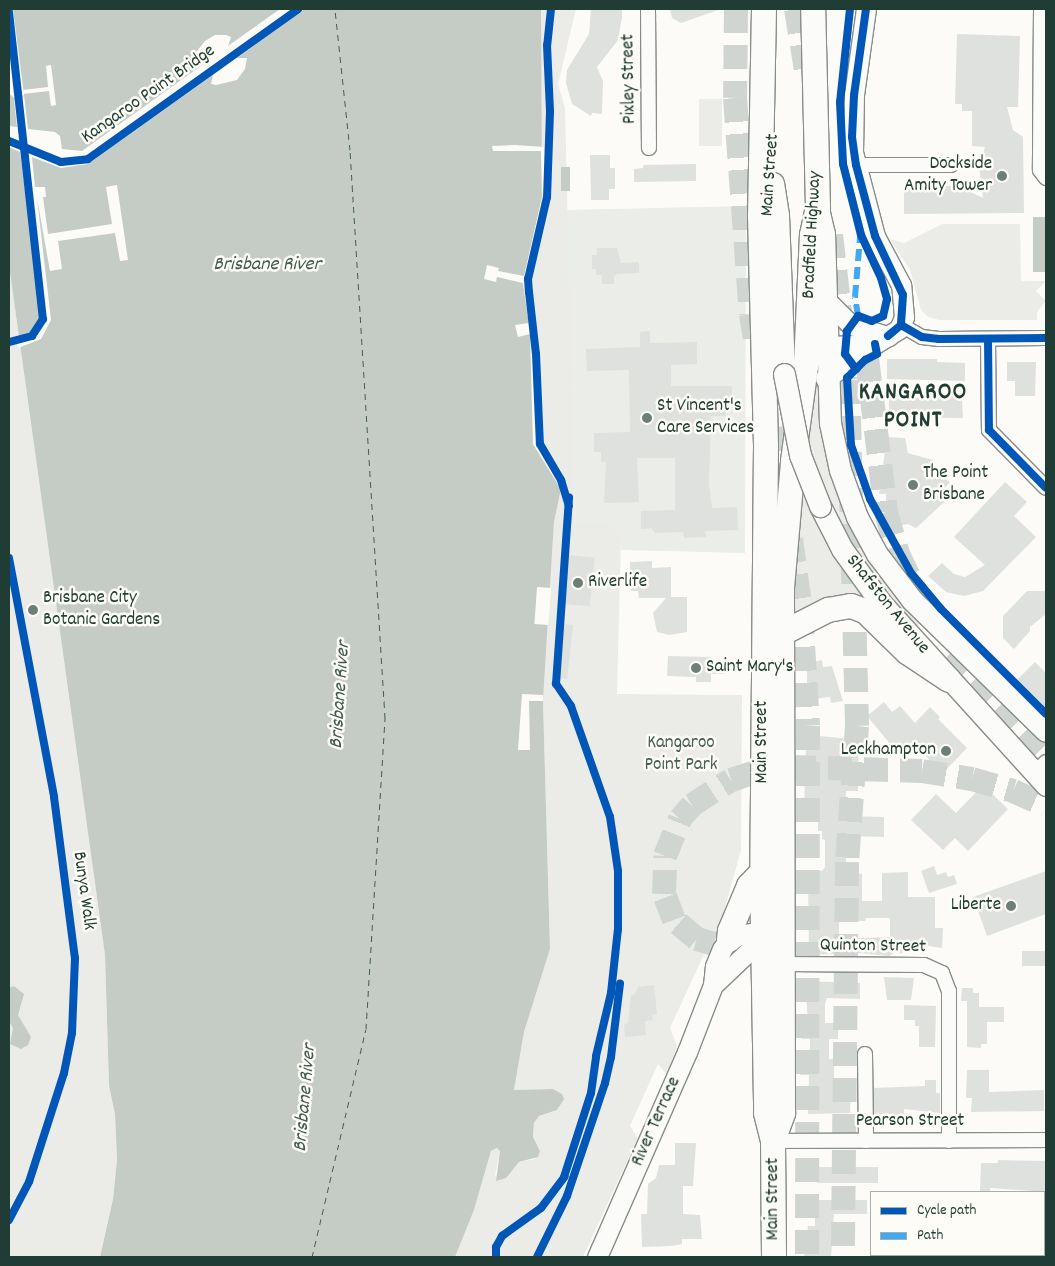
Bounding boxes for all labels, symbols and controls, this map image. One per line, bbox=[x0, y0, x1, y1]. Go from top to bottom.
street label: Pixley Street bbox=[618, 34, 642, 124]
street label: Kangaroo Point Bridge bbox=[78, 40, 220, 150]
street label: Main Street bbox=[757, 133, 785, 217]
place label: Dockside Amity Tower bbox=[904, 154, 992, 198]
marker: Dockside Amity Tower bbox=[996, 170, 1008, 182]
street label: Bradfield Highway bbox=[798, 171, 828, 299]
water label: Brisbane River bbox=[213, 253, 321, 277]
district label: KANGAROO POINT bbox=[858, 380, 968, 436]
place label: St Vincent's Care Services bbox=[657, 396, 754, 440]
marker: St Vincent's Care Services bbox=[641, 412, 653, 424]
place label: The Point Brisbane bbox=[923, 463, 988, 507]
marker: The Point Brisbane bbox=[907, 479, 919, 491]
street label: Shafston Avenue bbox=[840, 551, 934, 659]
place label: Riverlife bbox=[588, 572, 647, 594]
marker: Riverlife bbox=[572, 577, 584, 589]
place label: Brisbane City Botanic Gardens bbox=[43, 588, 160, 632]
marker: Brisbane City Botanic Gardens bbox=[27, 604, 39, 616]
water label: Brisbane River bbox=[325, 640, 357, 750]
place label: Saint Mary's bbox=[706, 657, 793, 679]
marker: Saint Mary's bbox=[690, 662, 702, 674]
street label: Main Street bbox=[752, 701, 774, 783]
park label: Kangaroo Point Park bbox=[644, 733, 718, 777]
place label: Leckhampton bbox=[841, 740, 936, 762]
marker: Leckhampton bbox=[940, 745, 952, 757]
street label: Bunya Walk bbox=[66, 850, 100, 932]
place label: Liberte bbox=[951, 895, 1001, 917]
marker: Liberte bbox=[1005, 900, 1017, 912]
street label: Quinton Street bbox=[820, 935, 926, 959]
water label: Brisbane River bbox=[289, 1043, 323, 1153]
street label: River Terrace bbox=[627, 1074, 687, 1170]
street label: Pearson Street bbox=[856, 1111, 964, 1133]
street label: Main Street bbox=[763, 1158, 785, 1240]
legend bbox=[870, 1191, 1045, 1256]
text: Cycle path bbox=[917, 1200, 976, 1222]
text: Path bbox=[917, 1225, 943, 1247]

